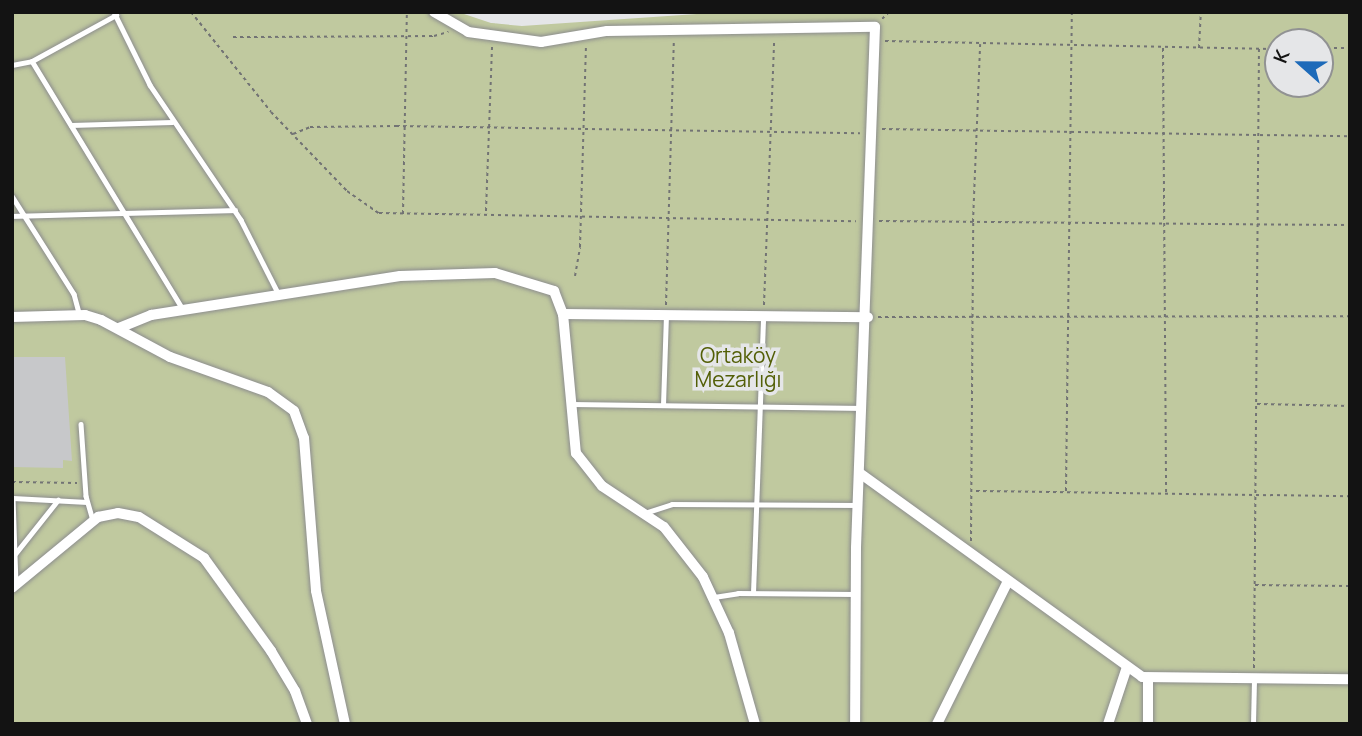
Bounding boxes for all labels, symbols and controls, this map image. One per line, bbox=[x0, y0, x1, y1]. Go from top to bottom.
north arrow bbox=[1264, 28, 1334, 98]
text: K bbox=[1267, 46, 1296, 67]
park label: Ortaköy Mezarlığı bbox=[695, 342, 781, 392]

